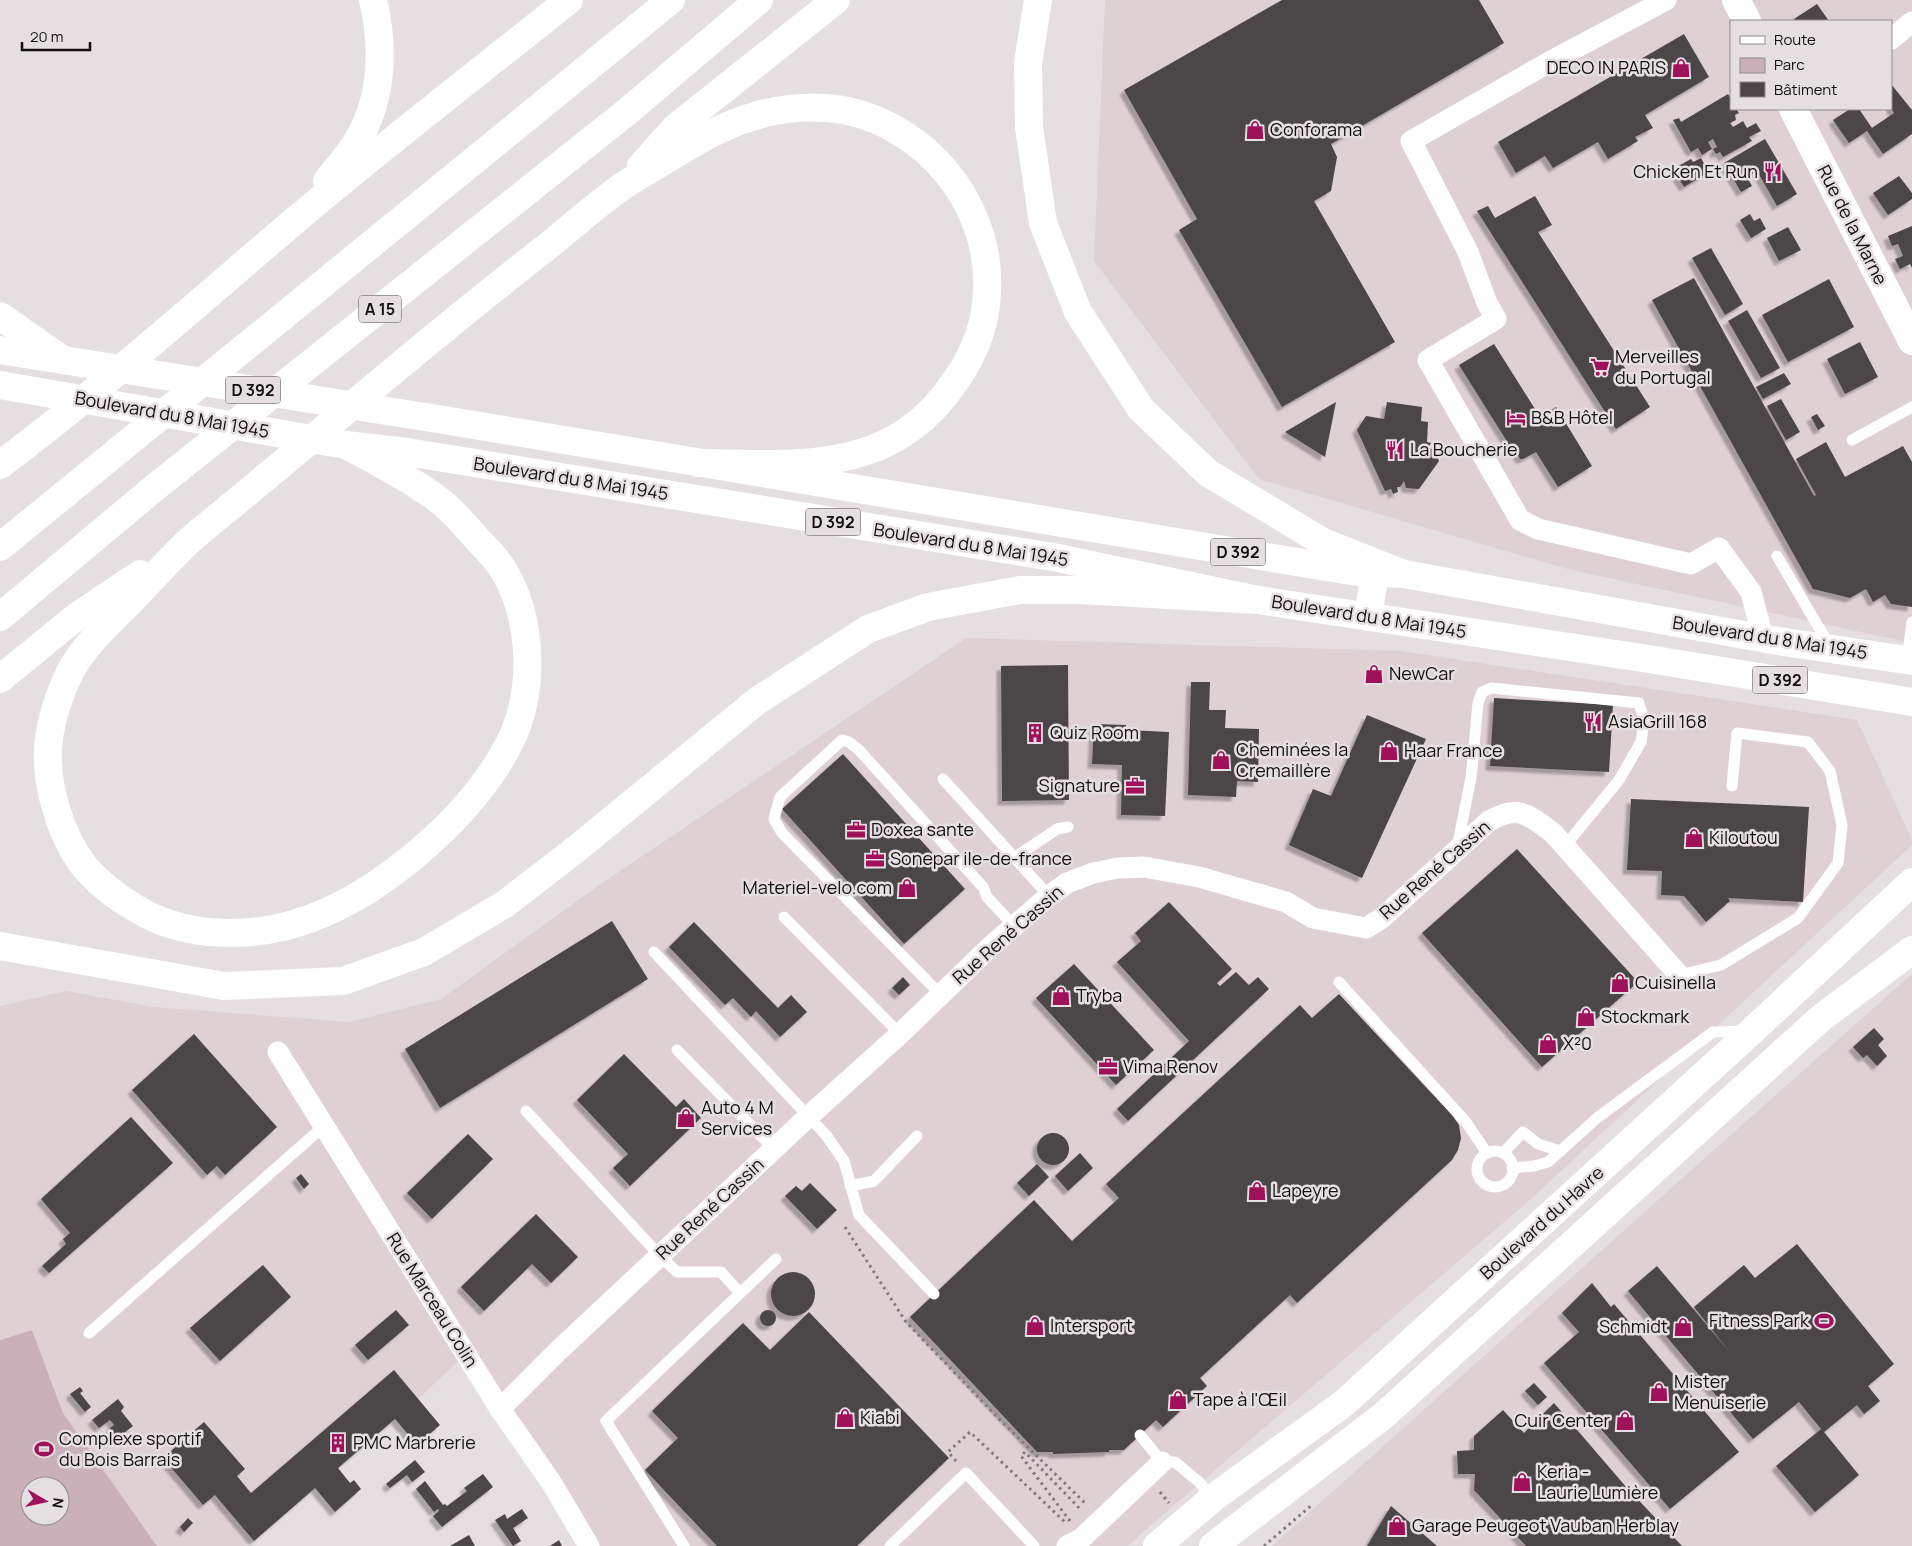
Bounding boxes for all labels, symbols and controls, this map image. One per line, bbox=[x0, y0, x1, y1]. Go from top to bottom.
scale bar bbox=[22, 20, 90, 52]
legend bbox=[1730, 20, 1892, 110]
text: 20 m bbox=[30, 26, 63, 47]
text: Route bbox=[1774, 29, 1816, 50]
text: Parc bbox=[1774, 54, 1805, 75]
place label: DECO IN PARIS bbox=[1546, 55, 1666, 79]
shop icon: DECO IN PARIS bbox=[1670, 57, 1692, 79]
text: Bâtiment bbox=[1774, 79, 1837, 100]
place label: Conforama bbox=[1270, 117, 1362, 141]
shop icon: Conforama bbox=[1244, 119, 1266, 141]
place label: Chicken Et Run bbox=[1633, 159, 1758, 183]
restaurant icon: Chicken Et Run bbox=[1762, 161, 1784, 183]
street label: Rue de la Marne bbox=[1812, 161, 1893, 289]
road number: A 15 bbox=[359, 296, 401, 322]
place label: Merveilles du Portugal bbox=[1615, 344, 1711, 389]
supermarket icon: Merveilles du Portugal bbox=[1589, 356, 1611, 378]
road number: D 392 bbox=[226, 376, 280, 404]
street label: Boulevard du 8 Mai 1945 bbox=[73, 385, 271, 443]
place label: B&B Hôtel bbox=[1531, 405, 1613, 429]
hotel icon: B&B Hôtel bbox=[1505, 407, 1527, 429]
place label: La Boucherie bbox=[1410, 437, 1518, 461]
restaurant icon: La Boucherie bbox=[1384, 439, 1406, 461]
street label: Boulevard du 8 Mai 1945 bbox=[472, 451, 670, 505]
road number: D 392 bbox=[806, 508, 860, 536]
street label: Boulevard du 8 Mai 1945 bbox=[872, 517, 1070, 571]
road number: D 392 bbox=[1210, 538, 1266, 566]
street label: Boulevard du 8 Mai 1945 bbox=[1270, 589, 1468, 643]
street label: Boulevard du 8 Mai 1945 bbox=[1671, 610, 1869, 664]
place label: NewCar bbox=[1389, 661, 1455, 685]
shop icon: NewCar bbox=[1363, 663, 1385, 685]
road number: D 392 bbox=[1752, 666, 1808, 694]
place label: AsiaGrill 168 bbox=[1608, 709, 1707, 733]
restaurant icon: AsiaGrill 168 bbox=[1582, 711, 1604, 733]
place label: Quiz Room bbox=[1050, 720, 1139, 744]
building icon: Quiz Room bbox=[1024, 722, 1046, 744]
place label: Cheminées la Cremaillère bbox=[1236, 737, 1348, 782]
place label: Haar France bbox=[1404, 738, 1502, 762]
shop icon: Haar France bbox=[1378, 740, 1400, 762]
shop icon: Cheminées la Cremaillère bbox=[1210, 749, 1232, 771]
place label: Signature bbox=[1039, 773, 1120, 797]
office icon: Signature bbox=[1124, 775, 1146, 797]
street label: Rue René Cassin bbox=[1374, 815, 1495, 924]
place label: Doxea sante bbox=[871, 817, 974, 841]
office icon: Doxea sante bbox=[845, 819, 867, 841]
place label: Kiloutou bbox=[1709, 825, 1778, 849]
shop icon: Kiloutou bbox=[1683, 827, 1705, 849]
place label: Sonepar ile-de-france bbox=[890, 846, 1072, 870]
office icon: Sonepar ile-de-france bbox=[864, 848, 886, 870]
place label: Materiel-velo.com bbox=[743, 875, 892, 899]
shop icon: Materiel-velo.com bbox=[896, 877, 918, 899]
street label: Rue René Cassin bbox=[947, 880, 1068, 989]
place label: Cuisinella bbox=[1635, 970, 1716, 994]
shop icon: Cuisinella bbox=[1609, 972, 1631, 994]
place label: Tryba bbox=[1076, 983, 1122, 1007]
shop icon: Tryba bbox=[1050, 985, 1072, 1007]
place label: Stockmark bbox=[1601, 1004, 1690, 1028]
shop icon: Stockmark bbox=[1575, 1006, 1597, 1028]
place label: X²0 bbox=[1563, 1031, 1592, 1055]
shop icon: X²0 bbox=[1537, 1033, 1559, 1055]
place label: Vima Renov bbox=[1123, 1054, 1218, 1078]
office icon: Vima Renov bbox=[1097, 1056, 1119, 1078]
place label: Auto 4 M Services bbox=[701, 1095, 774, 1140]
shop icon: Auto 4 M Services bbox=[675, 1107, 697, 1129]
street label: Rue René Cassin bbox=[650, 1152, 768, 1265]
street label: Boulevard du Havre bbox=[1474, 1160, 1608, 1284]
place label: Lapeyre bbox=[1272, 1178, 1339, 1202]
shop icon: Lapeyre bbox=[1246, 1180, 1268, 1202]
street label: Rue Marceau Colin bbox=[382, 1228, 484, 1371]
place label: Fitness Park bbox=[1709, 1308, 1810, 1332]
sports icon: Fitness Park bbox=[1813, 1310, 1835, 1332]
place label: Intersport bbox=[1050, 1313, 1133, 1337]
place label: Schmidt bbox=[1599, 1314, 1668, 1338]
shop icon: Intersport bbox=[1024, 1315, 1046, 1337]
shop icon: Schmidt bbox=[1672, 1316, 1694, 1338]
place label: Mister Menuiserie bbox=[1674, 1369, 1766, 1414]
shop icon: Mister Menuiserie bbox=[1648, 1381, 1670, 1403]
place label: Tape à l'Œil bbox=[1193, 1387, 1287, 1411]
shop icon: Tape à l'Œil bbox=[1167, 1389, 1189, 1411]
place label: Kiabi bbox=[860, 1405, 900, 1429]
shop icon: Kiabi bbox=[834, 1407, 856, 1429]
place label: Cuir Center bbox=[1514, 1408, 1611, 1432]
shop icon: Cuir Center bbox=[1614, 1410, 1636, 1432]
place label: Complexe sportif du Bois Barrais bbox=[59, 1426, 202, 1471]
place label: PMC Marbrerie bbox=[353, 1430, 476, 1454]
building icon: PMC Marbrerie bbox=[327, 1432, 349, 1454]
sports icon: Complexe sportif du Bois Barrais bbox=[33, 1438, 55, 1460]
place label: Keria - Laurie Lumière bbox=[1537, 1459, 1658, 1504]
shop icon: Keria - Laurie Lumière bbox=[1511, 1471, 1533, 1493]
north arrow bbox=[20, 1476, 70, 1526]
text: N bbox=[48, 1497, 69, 1510]
place label: Garage Peugeot Vauban Herblay bbox=[1412, 1513, 1680, 1537]
shop icon: Garage Peugeot Vauban Herblay bbox=[1386, 1515, 1408, 1537]

